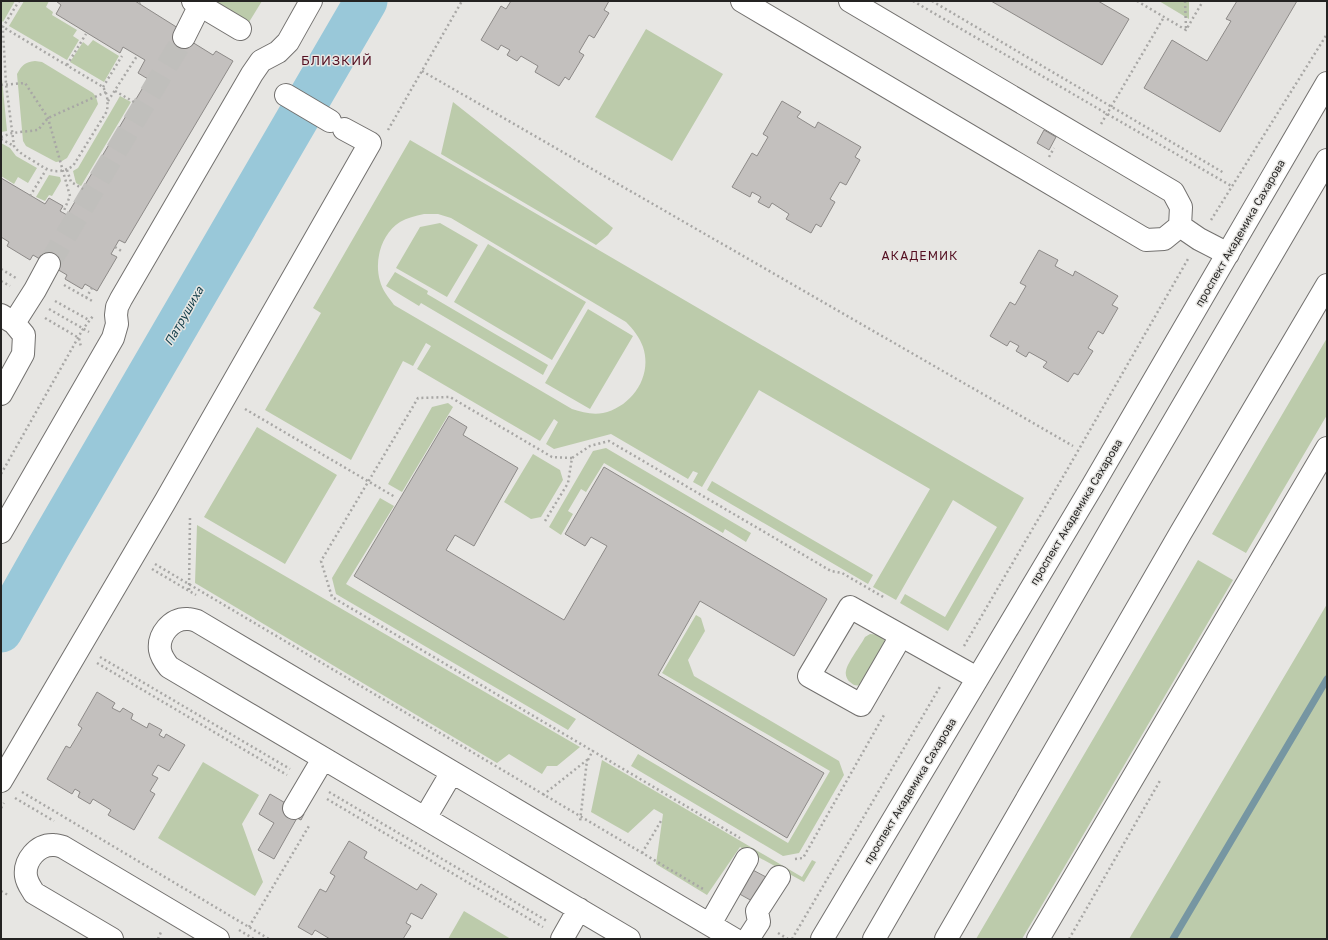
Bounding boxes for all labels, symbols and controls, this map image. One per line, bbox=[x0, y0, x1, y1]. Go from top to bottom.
district label: БЛИЗКИЙ bbox=[301, 52, 373, 68]
street label: проспект Академика Сахарова bbox=[1192, 157, 1287, 309]
district label: АКАДЕМИК bbox=[881, 248, 959, 263]
water label: Патрушиха bbox=[161, 282, 207, 348]
street label: проспект Академика Сахарова bbox=[1027, 437, 1124, 587]
street label: проспект Академика Сахарова bbox=[861, 716, 958, 866]

